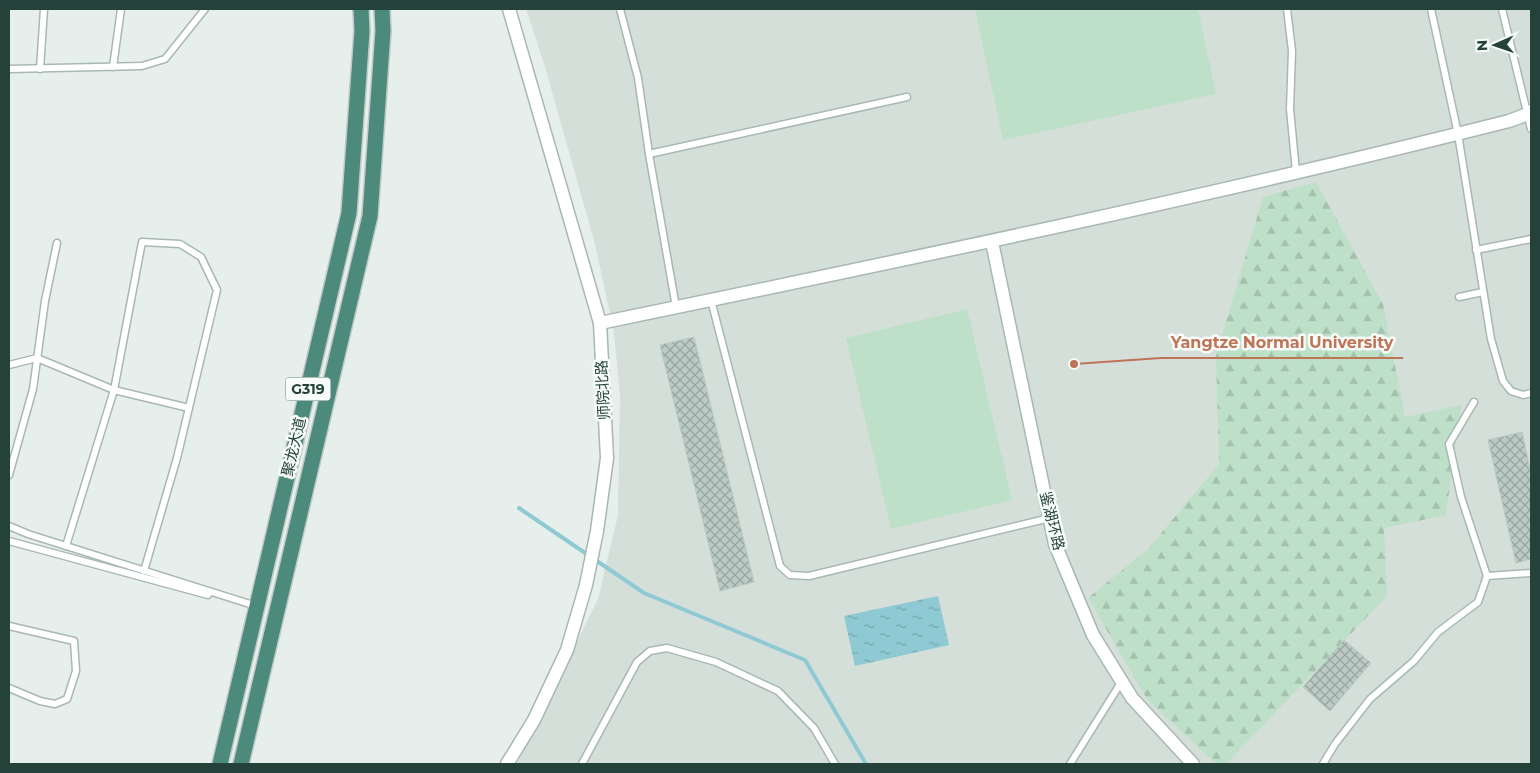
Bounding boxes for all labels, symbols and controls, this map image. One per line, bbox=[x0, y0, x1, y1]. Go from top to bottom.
north arrow bbox=[1470, 20, 1520, 70]
text: N bbox=[1473, 39, 1491, 51]
callout: Yangtze Normal University bbox=[1161, 327, 1403, 358]
text: Yangtze Normal University bbox=[1170, 333, 1394, 352]
street label: 师院北路 bbox=[591, 360, 614, 420]
road number: G319 bbox=[286, 378, 330, 400]
street label: 聚龙大道 bbox=[278, 416, 310, 478]
street label: 鉴湖环路 bbox=[1036, 489, 1069, 552]

